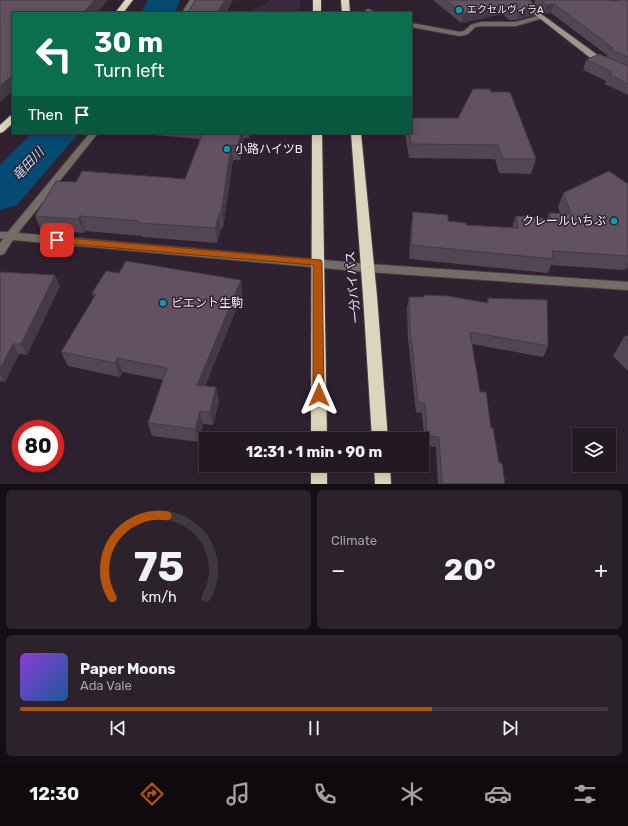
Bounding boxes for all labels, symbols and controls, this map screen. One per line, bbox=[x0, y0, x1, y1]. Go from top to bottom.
place label: エクセルヴィラA bbox=[467, 4, 544, 16]
marker: エクセルヴィラA bbox=[454, 5, 464, 15]
text: 30 m bbox=[94, 26, 163, 59]
icon: left bbox=[28, 28, 80, 80]
text: Turn left bbox=[94, 60, 164, 82]
icon: arrive bbox=[71, 104, 93, 126]
text: Then bbox=[28, 106, 63, 124]
place label: 小路ハイツB bbox=[235, 142, 303, 156]
water label: 竜田川 bbox=[9, 143, 48, 183]
marker: 小路ハイツB bbox=[222, 144, 232, 154]
place label: クレールいちぶ bbox=[522, 214, 606, 228]
marker: クレールいちぶ bbox=[609, 216, 619, 226]
pin bbox=[40, 223, 74, 257]
icon: arrive bbox=[46, 229, 68, 251]
street label: 一分バイパス bbox=[343, 251, 363, 323]
place label: ビエント生駒 bbox=[171, 296, 243, 310]
marker: ビエント生駒 bbox=[158, 298, 168, 308]
position arrow bbox=[298, 374, 340, 416]
speed limit sign: 80 bbox=[12, 420, 64, 472]
map controls bbox=[572, 428, 616, 472]
button: layers bbox=[572, 428, 616, 472]
text: 12:31 · 1 min · 90 m bbox=[246, 443, 382, 461]
text: Climate bbox=[331, 533, 377, 548]
text: 75 bbox=[133, 541, 184, 590]
text: 20° bbox=[444, 552, 496, 588]
text: − bbox=[331, 557, 345, 584]
text: + bbox=[594, 557, 608, 584]
text: km/h bbox=[141, 588, 176, 605]
text: Paper Moons bbox=[80, 660, 176, 678]
text: Ada Vale bbox=[80, 678, 132, 693]
icon: previous bbox=[107, 717, 129, 739]
icon: pause bbox=[303, 717, 325, 739]
icon: next bbox=[499, 717, 521, 739]
icon: directions bbox=[138, 780, 166, 808]
icon: music bbox=[224, 780, 252, 808]
icon: phone bbox=[311, 780, 339, 808]
icon: climate bbox=[398, 780, 426, 808]
icon: car bbox=[484, 780, 512, 808]
icon: filters bbox=[571, 780, 599, 808]
text: 12:30 bbox=[29, 783, 79, 805]

